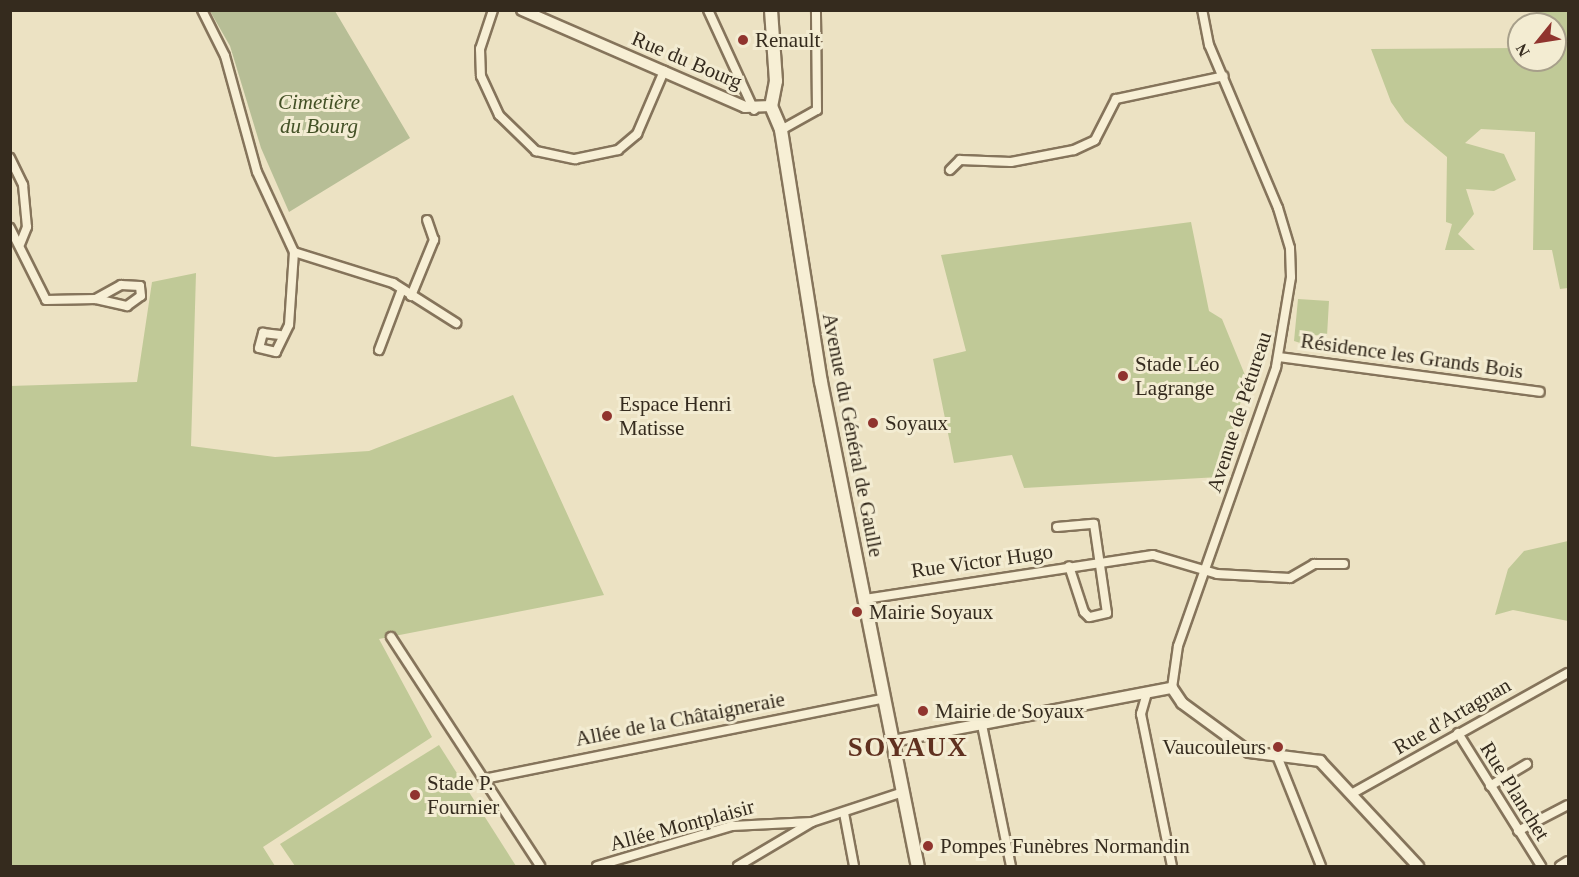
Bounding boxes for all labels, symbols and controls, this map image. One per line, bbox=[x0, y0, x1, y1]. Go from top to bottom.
north arrow bbox=[1507, 12, 1567, 72]
street label: Rue du Bourg bbox=[628, 25, 746, 95]
place label: Renault bbox=[755, 27, 820, 53]
marker: Renault bbox=[736, 33, 750, 47]
text: N bbox=[1512, 41, 1533, 60]
park label: Cimetière du Bourg bbox=[278, 89, 360, 139]
street label: Avenue du Général de Gaulle bbox=[817, 311, 889, 559]
street label: Avenue de Pétureau bbox=[1201, 328, 1277, 496]
street label: Résidence les Grands Bois bbox=[1299, 328, 1525, 384]
place label: Stade Léo Lagrange bbox=[1135, 351, 1220, 401]
marker: Stade Léo Lagrange bbox=[1116, 369, 1130, 383]
place label: Espace Henri Matisse bbox=[619, 391, 732, 441]
marker: Espace Henri Matisse bbox=[600, 409, 614, 423]
place label: Soyaux bbox=[885, 410, 948, 436]
marker: Soyaux bbox=[866, 416, 880, 430]
street label: Rue Victor Hugo bbox=[909, 539, 1055, 583]
place label: Mairie Soyaux bbox=[869, 599, 993, 625]
marker: Mairie Soyaux bbox=[850, 605, 864, 619]
street label: Rue d'Artagnan bbox=[1389, 672, 1515, 760]
street label: Allée de la Châtaigneraie bbox=[573, 686, 787, 752]
place label: Mairie de Soyaux bbox=[935, 698, 1084, 724]
marker: Mairie de Soyaux bbox=[916, 704, 930, 718]
district label: SOYAUX bbox=[848, 732, 968, 764]
place label: Vaucouleurs bbox=[1162, 734, 1266, 760]
street label: Rue Planchet bbox=[1475, 737, 1555, 845]
marker: Vaucouleurs bbox=[1271, 740, 1285, 754]
place label: Stade P. Fournier bbox=[427, 770, 499, 820]
marker: Stade P. Fournier bbox=[408, 788, 422, 802]
street label: Allée Montplaisir bbox=[607, 794, 757, 856]
place label: Pompes Funèbres Normandin bbox=[940, 833, 1190, 859]
marker: Pompes Funèbres Normandin bbox=[921, 839, 935, 853]

